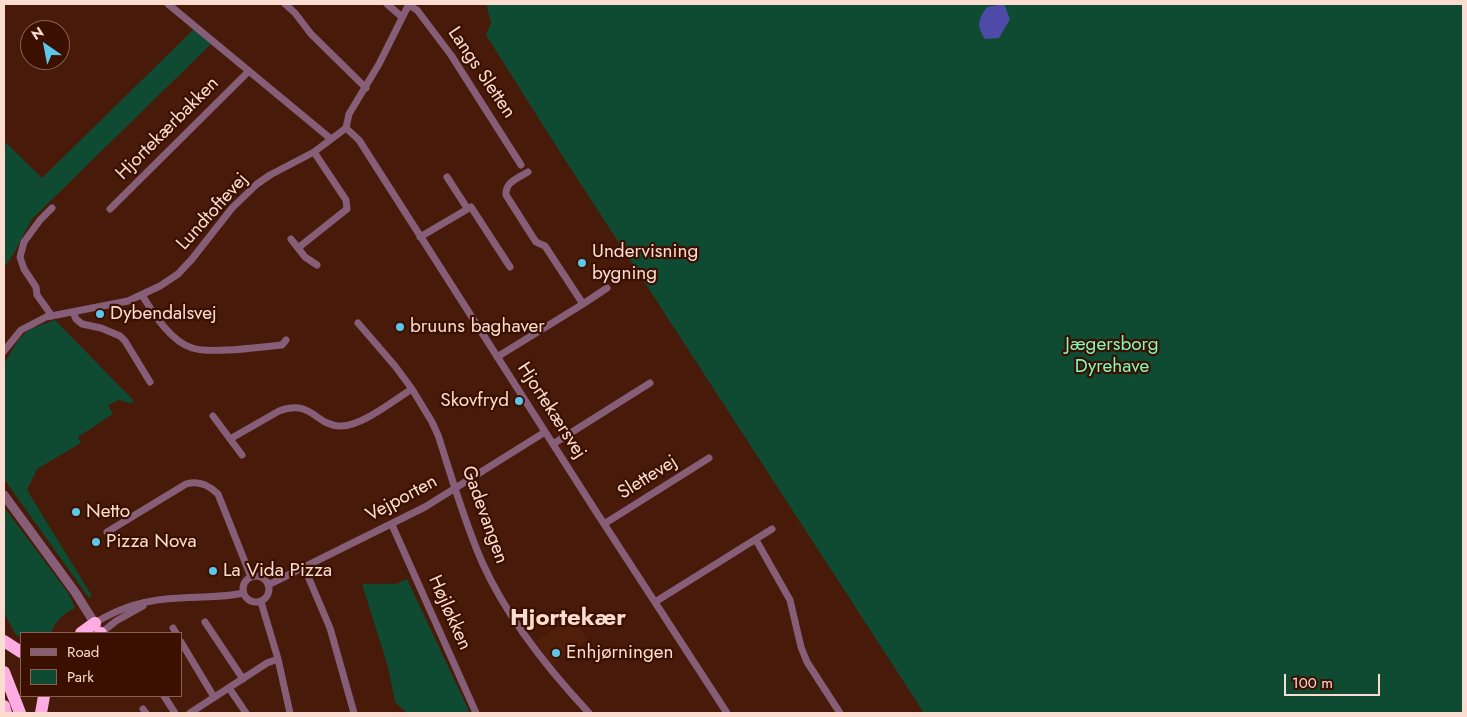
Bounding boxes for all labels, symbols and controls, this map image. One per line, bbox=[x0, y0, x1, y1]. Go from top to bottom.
north arrow bbox=[20, 20, 70, 70]
text: N bbox=[27, 22, 47, 45]
street label: Langs Sletten bbox=[442, 23, 520, 123]
street label: Hjortekærbakken bbox=[112, 73, 224, 185]
street label: Lundtoftevej bbox=[172, 169, 254, 255]
place label: Undervisning bygning bbox=[592, 241, 698, 285]
marker: Undervisning bygning bbox=[576, 257, 588, 269]
place label: Dybendalsvej bbox=[110, 303, 217, 325]
marker: Dybendalsvej bbox=[94, 308, 106, 320]
place label: bruuns baghaver bbox=[410, 316, 545, 338]
marker: bruuns baghaver bbox=[394, 321, 406, 333]
park label: Jægersborg Dyrehave bbox=[1065, 334, 1159, 378]
street label: Hjortekærsvej bbox=[511, 359, 591, 463]
place label: Skovfryd bbox=[440, 390, 509, 412]
marker: Skovfryd bbox=[513, 395, 525, 407]
street label: Slettevej bbox=[614, 451, 682, 505]
street label: Gadevangen bbox=[456, 463, 512, 567]
street label: Vejporten bbox=[362, 471, 442, 527]
place label: Netto bbox=[86, 501, 130, 523]
marker: Netto bbox=[70, 506, 82, 518]
place label: Pizza Nova bbox=[106, 531, 197, 553]
marker: Pizza Nova bbox=[90, 536, 102, 548]
place label: La Vida Pizza bbox=[223, 560, 332, 582]
marker: La Vida Pizza bbox=[207, 565, 219, 577]
street label: Højløkken bbox=[422, 572, 476, 654]
district label: Hjortekær bbox=[510, 605, 626, 633]
legend bbox=[20, 632, 182, 697]
text: Road bbox=[67, 641, 99, 663]
place label: Enhjørningen bbox=[566, 642, 674, 664]
marker: Enhjørningen bbox=[550, 647, 562, 659]
scale bar bbox=[1287, 664, 1383, 696]
text: Park bbox=[67, 666, 94, 688]
text: 100 m bbox=[1292, 672, 1333, 694]

